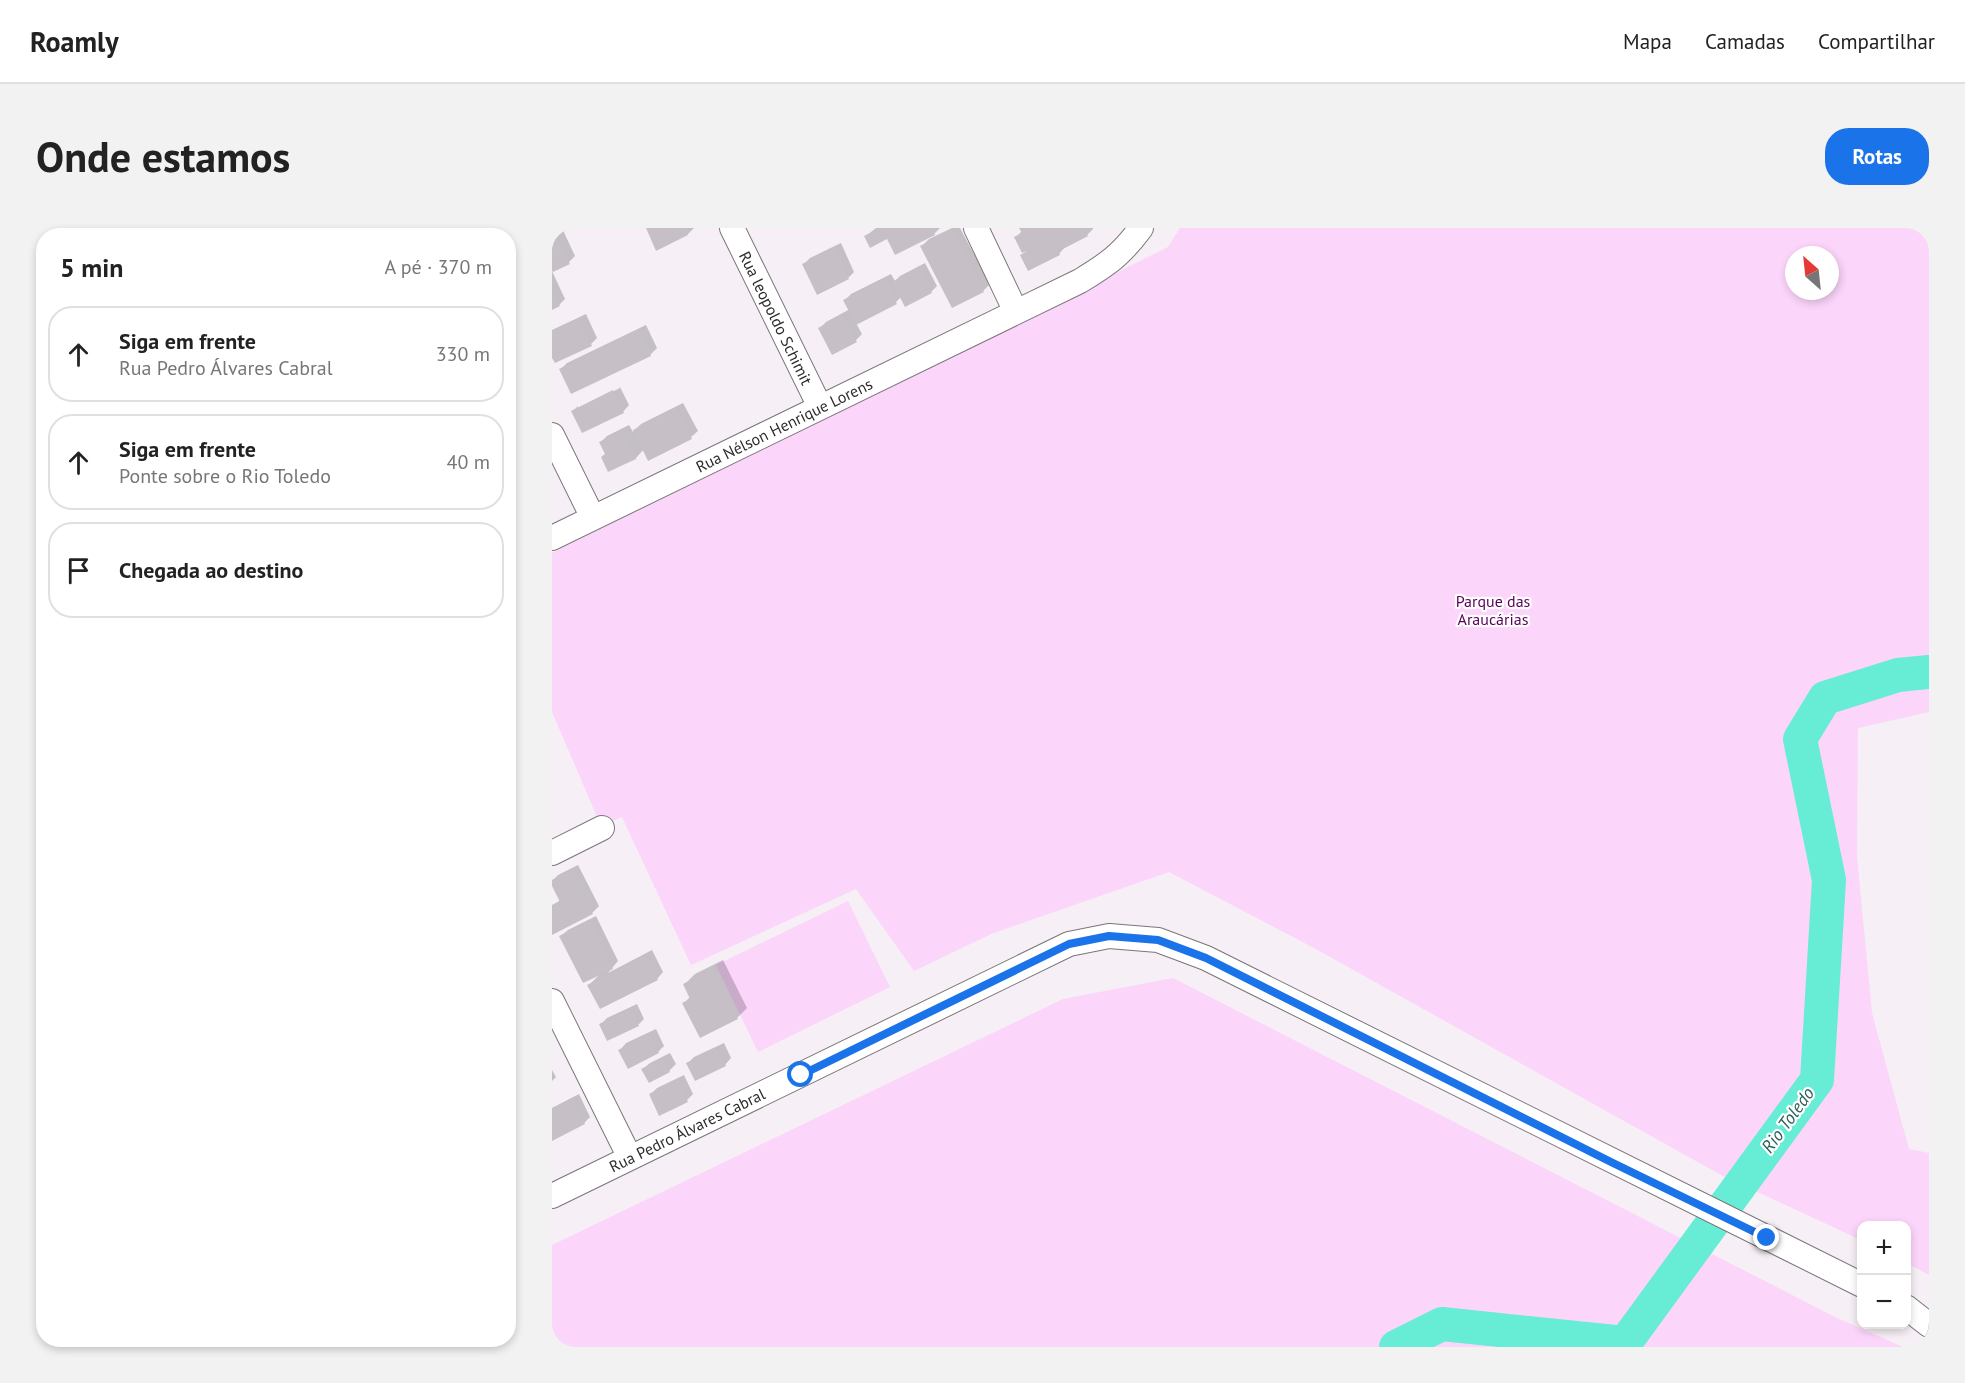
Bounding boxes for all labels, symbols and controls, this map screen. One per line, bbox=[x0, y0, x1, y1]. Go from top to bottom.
text: Roamly bbox=[30, 23, 119, 60]
text: Mapa bbox=[1623, 28, 1672, 55]
text: Camadas bbox=[1705, 28, 1785, 55]
text: Compartilhar bbox=[1818, 28, 1935, 55]
button: Rotas bbox=[1825, 128, 1929, 185]
text: Onde estamos bbox=[36, 129, 290, 184]
north arrow bbox=[1785, 246, 1839, 300]
street label: Rua leopoldo Schimit bbox=[735, 248, 817, 389]
text: 5 min bbox=[60, 251, 123, 284]
text: A pé · 370 m bbox=[385, 254, 492, 280]
text: Siga em frente bbox=[119, 327, 256, 355]
icon: ahead bbox=[62, 338, 95, 371]
text: 330 m bbox=[436, 341, 490, 367]
text: Rua Pedro Álvares Cabral bbox=[119, 355, 333, 381]
street label: Rua Nélson Henrique Lorens bbox=[692, 373, 876, 477]
text: Siga em frente bbox=[119, 435, 256, 463]
icon: ahead bbox=[62, 446, 95, 479]
text: 40 m bbox=[447, 449, 490, 475]
text: Ponte sobre o Rio Toledo bbox=[119, 463, 331, 489]
icon: arrive bbox=[62, 554, 95, 587]
text: Chegada ao destino bbox=[119, 556, 303, 584]
park label: Parque das Araucárias bbox=[1456, 591, 1531, 629]
route start bbox=[787, 1061, 813, 1087]
water label: Rio Toledo bbox=[1756, 1082, 1819, 1157]
street label: Rua Pedro Álvares Cabral bbox=[606, 1083, 768, 1176]
map controls bbox=[1857, 1221, 1911, 1329]
button: + bbox=[1857, 1221, 1911, 1275]
route end bbox=[1753, 1224, 1779, 1250]
button: − bbox=[1857, 1275, 1911, 1329]

